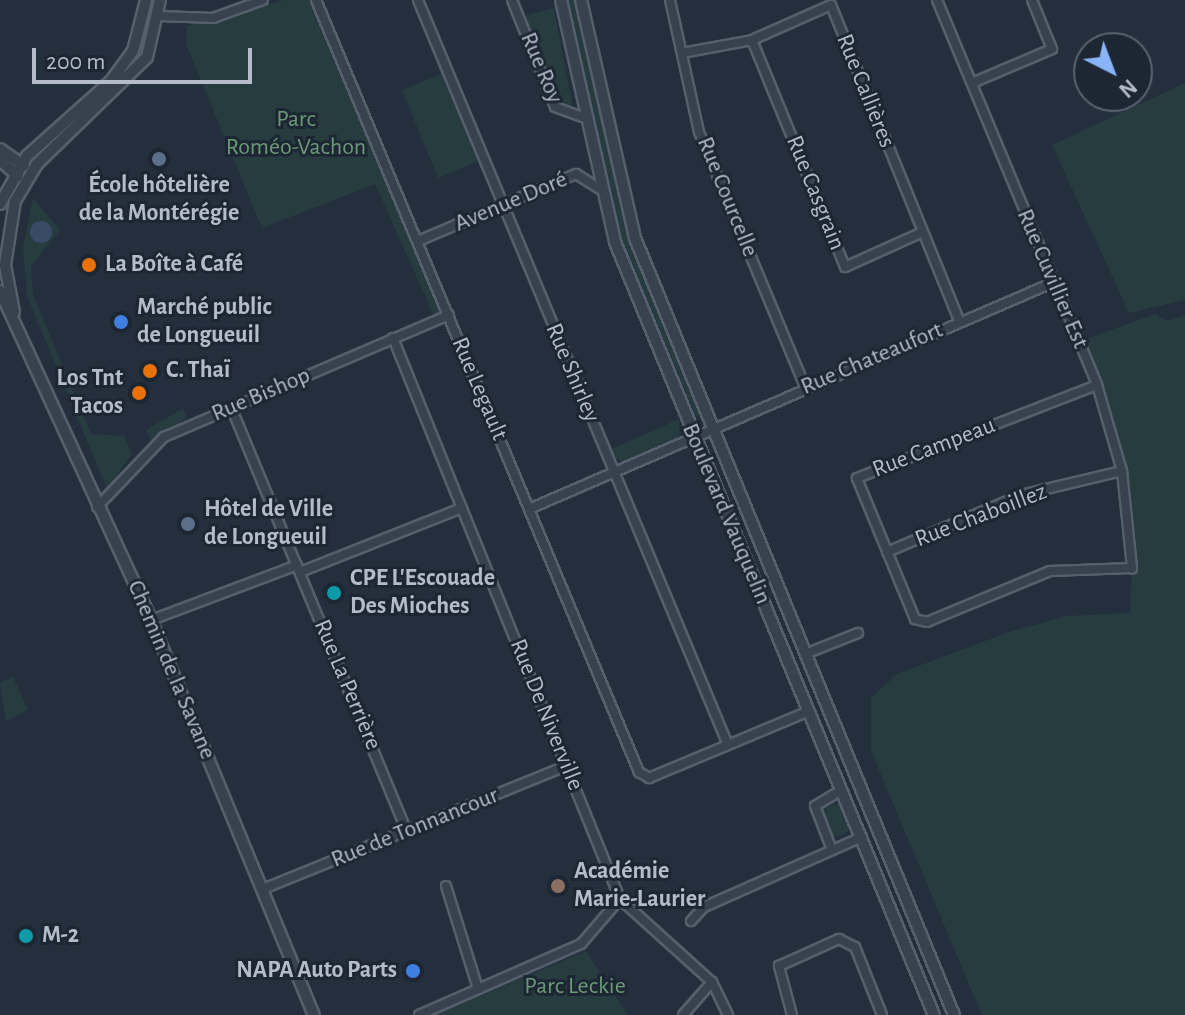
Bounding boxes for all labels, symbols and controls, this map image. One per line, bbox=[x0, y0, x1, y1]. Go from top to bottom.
street label: Rue Roy bbox=[513, 28, 569, 108]
street label: Rue Callières bbox=[829, 30, 901, 152]
scale bar bbox=[36, 32, 256, 82]
north arrow bbox=[1073, 32, 1153, 112]
text: 200 m bbox=[46, 50, 105, 74]
text: N bbox=[1115, 75, 1141, 102]
park label: Parc Roméo-Vachon bbox=[226, 106, 366, 162]
street label: Rue Casgrain bbox=[779, 132, 851, 254]
street label: Rue Courcelle bbox=[690, 133, 764, 261]
marker: École hôtelière de la Montérégie bbox=[150, 150, 168, 168]
street label: Avenue Doré bbox=[450, 165, 572, 239]
place label: École hôtelière de la Montérégie bbox=[79, 172, 239, 228]
street label: Rue Cuvillier Est bbox=[1010, 205, 1094, 353]
place label: La Boîte à Café bbox=[105, 251, 243, 279]
marker: La Boîte à Café bbox=[80, 256, 98, 274]
place label: Marché public de Longueuil bbox=[137, 294, 272, 350]
marker: Marché public de Longueuil bbox=[112, 313, 130, 331]
street label: Rue Chateaufort bbox=[797, 316, 947, 402]
street label: Rue Shirley bbox=[538, 319, 606, 427]
street label: Rue Legault bbox=[444, 333, 514, 445]
place label: C. Thaï bbox=[166, 357, 230, 385]
street label: Rue Bishop bbox=[207, 361, 315, 429]
marker: C. Thaï bbox=[141, 362, 159, 380]
place label: Los Tnt Tacos bbox=[57, 365, 123, 421]
marker: Los Tnt Tacos bbox=[130, 384, 148, 402]
street label: Rue Campeau bbox=[869, 411, 999, 485]
street label: Boulevard Vauquelin bbox=[675, 419, 777, 609]
street label: Rue Chaboillez bbox=[911, 478, 1051, 554]
place label: Hôtel de Ville de Longueuil bbox=[204, 496, 333, 552]
marker: Hôtel de Ville de Longueuil bbox=[179, 515, 197, 533]
place label: CPE L'Escouade Des Mioches bbox=[350, 565, 495, 621]
street label: Chemin de la Savane bbox=[120, 576, 222, 764]
marker: CPE L'Escouade Des Mioches bbox=[325, 584, 343, 602]
street label: Rue La Perrière bbox=[307, 615, 387, 755]
street label: Rue De Niverville bbox=[503, 635, 589, 795]
street label: Rue de Tonnancour bbox=[327, 781, 503, 875]
place label: Académie Marie-Laurier bbox=[574, 858, 705, 914]
marker: Académie Marie-Laurier bbox=[549, 877, 567, 895]
place label: M-2 bbox=[42, 922, 79, 950]
marker: M-2 bbox=[17, 927, 35, 945]
place label: NAPA Auto Parts bbox=[236, 957, 397, 985]
marker: NAPA Auto Parts bbox=[404, 962, 422, 980]
park label: Parc Leckie bbox=[524, 973, 626, 1001]

